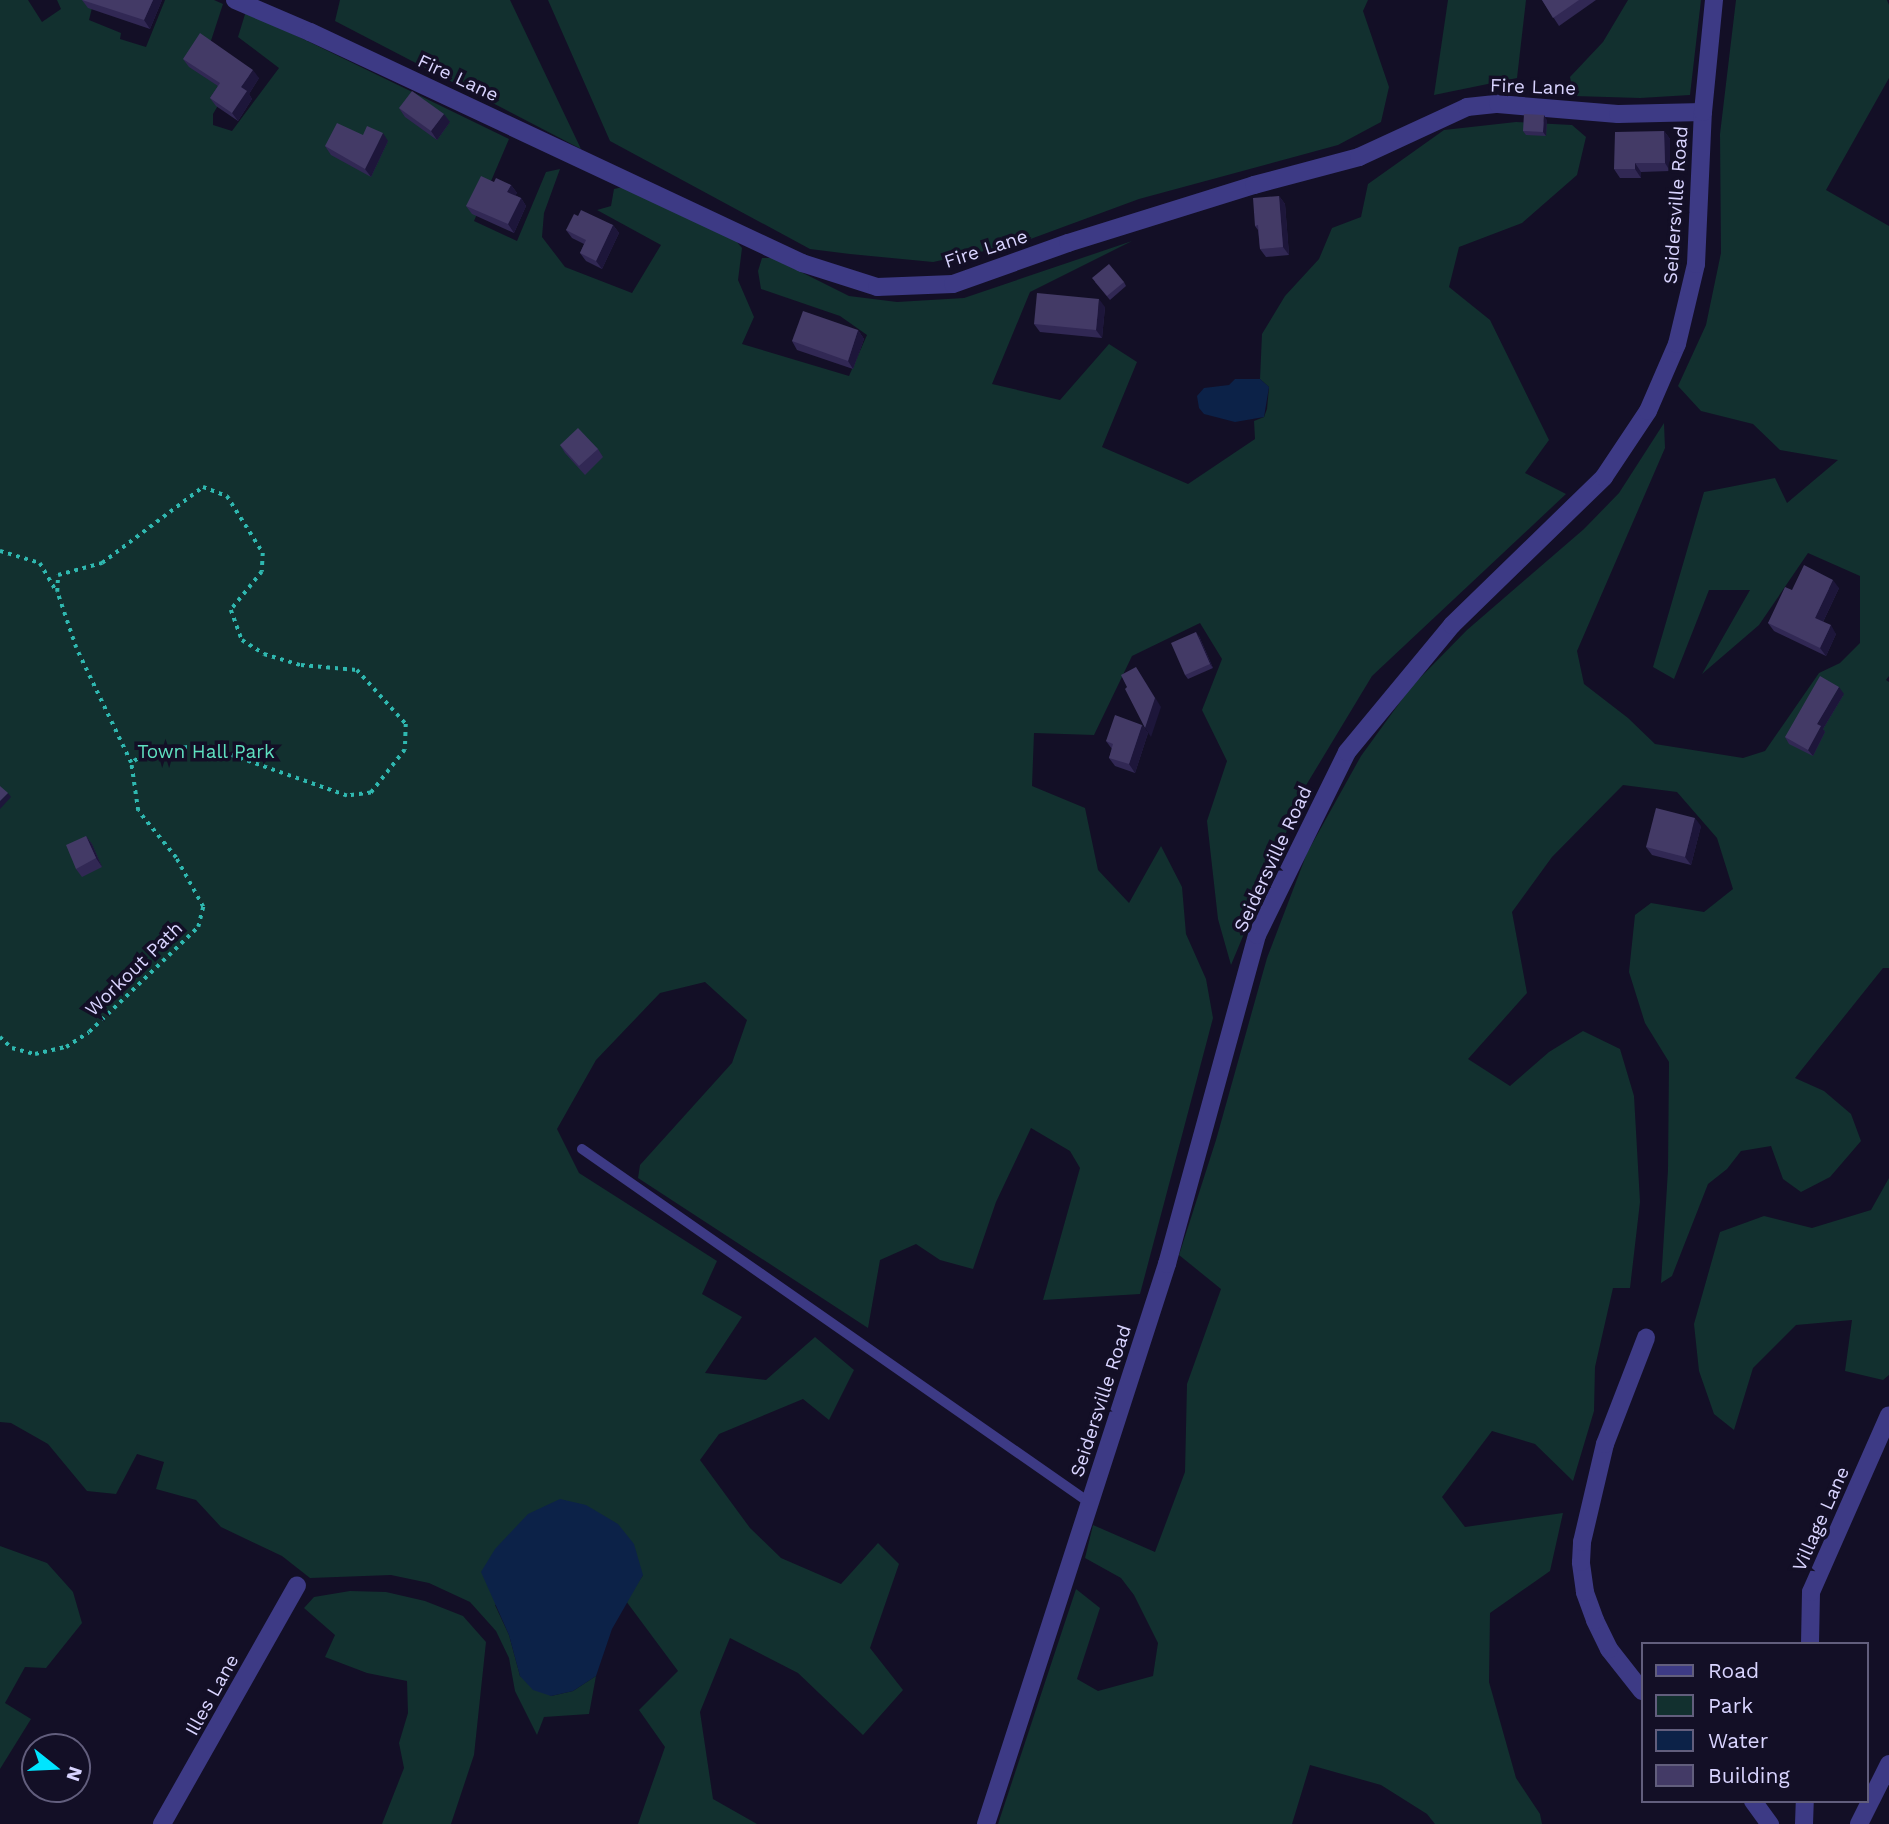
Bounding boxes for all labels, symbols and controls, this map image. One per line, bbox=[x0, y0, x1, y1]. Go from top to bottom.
street label: Fire Lane bbox=[414, 49, 502, 107]
street label: Fire Lane bbox=[1489, 74, 1577, 100]
street label: Seidersville Road bbox=[1659, 125, 1693, 285]
street label: Fire Lane bbox=[941, 225, 1031, 273]
park label: Town Hall Park bbox=[137, 741, 275, 763]
street label: Seidersville Road bbox=[1229, 782, 1317, 936]
street label: Workout Path bbox=[81, 917, 187, 1021]
street label: Seidersville Road bbox=[1066, 1322, 1136, 1480]
street label: Village Lane bbox=[1788, 1463, 1854, 1575]
legend bbox=[1640, 1642, 1868, 1803]
street label: Illes Lane bbox=[180, 1650, 244, 1740]
text: Road bbox=[1708, 1658, 1759, 1683]
text: Park bbox=[1708, 1693, 1753, 1718]
text: Water bbox=[1708, 1728, 1768, 1753]
north arrow bbox=[21, 1733, 91, 1803]
text: Building bbox=[1708, 1763, 1790, 1788]
text: N bbox=[61, 1764, 88, 1784]

